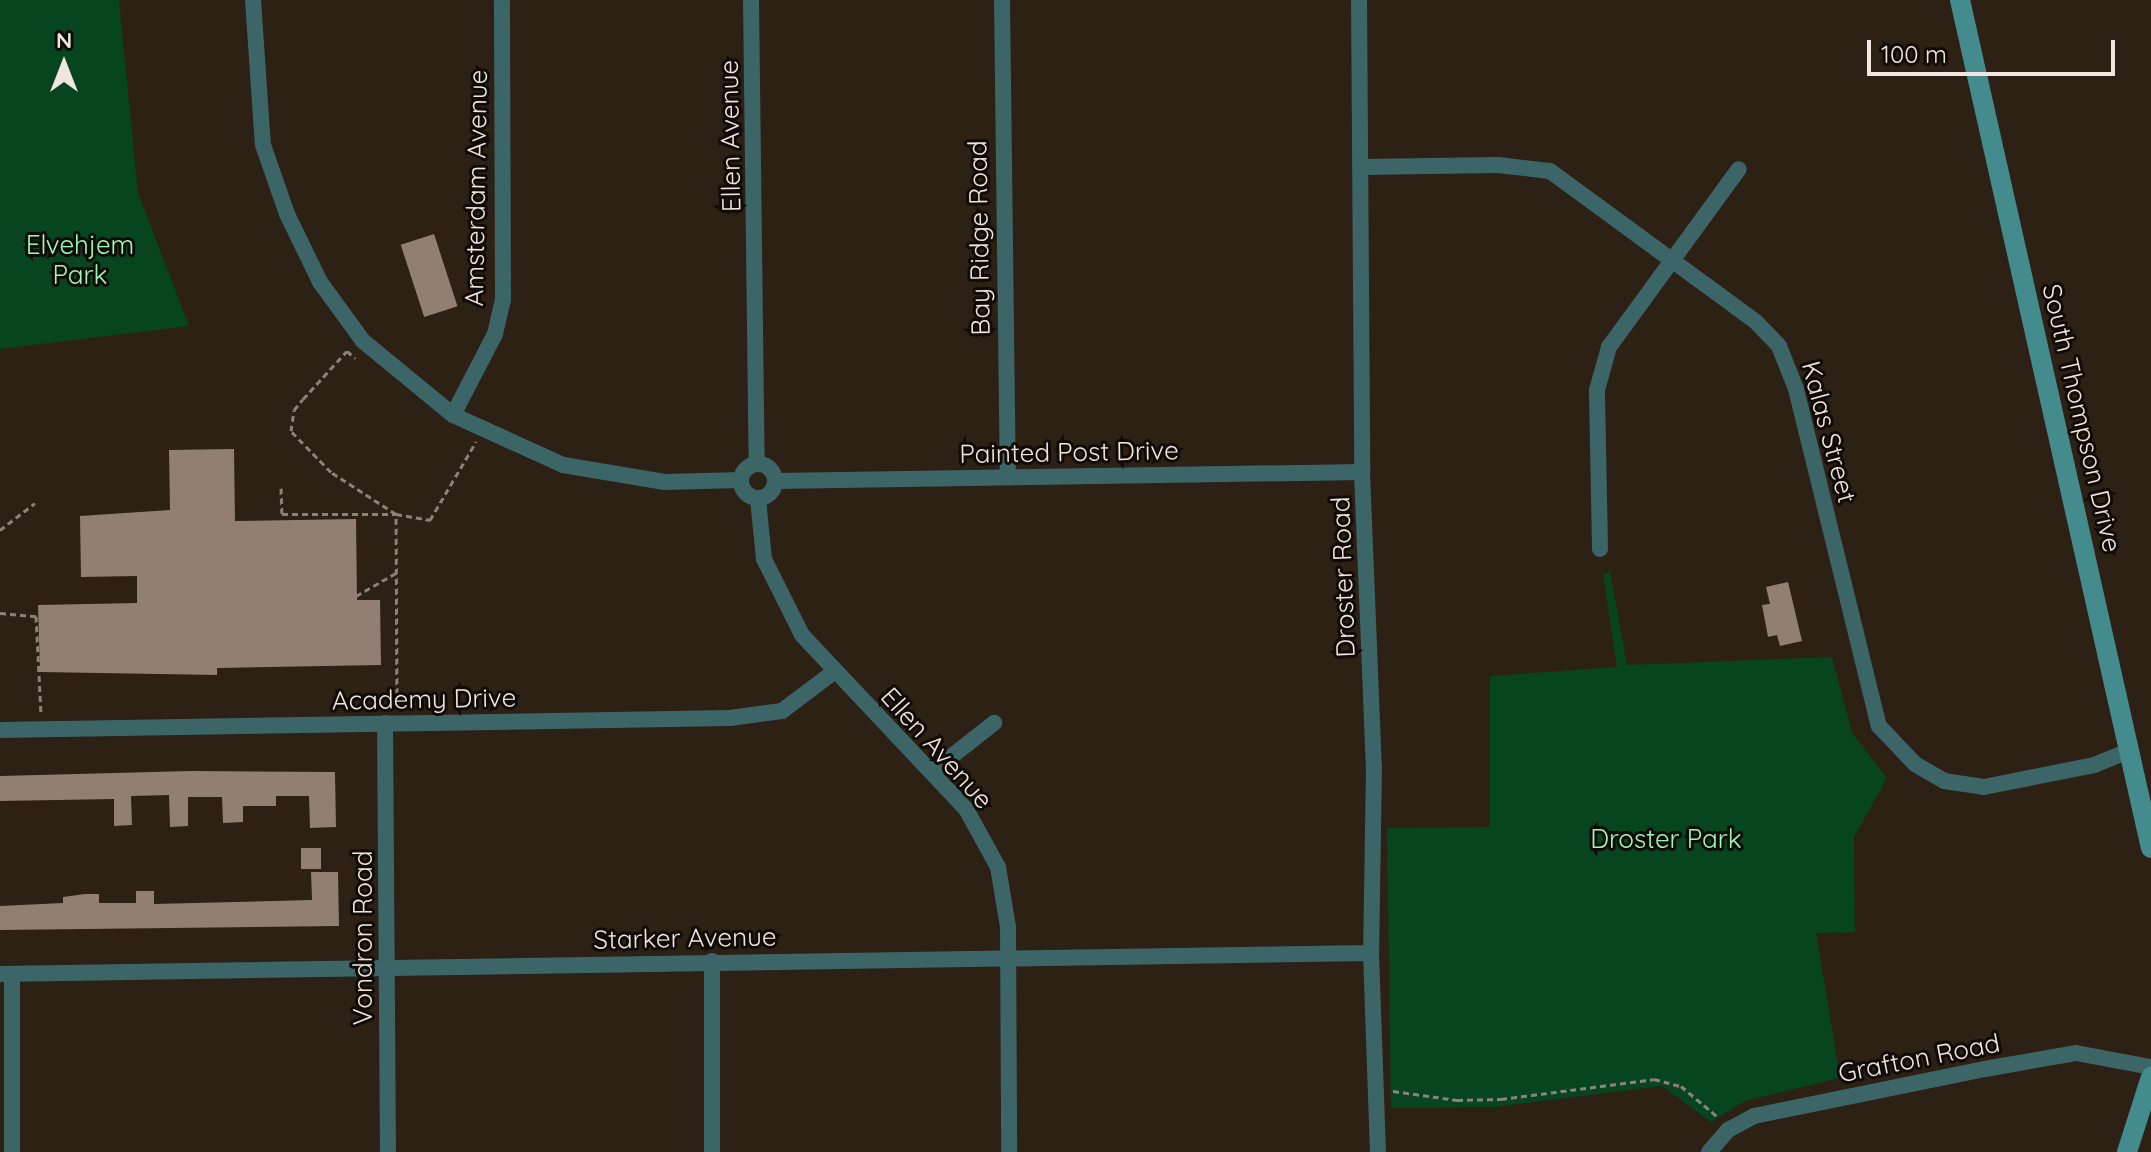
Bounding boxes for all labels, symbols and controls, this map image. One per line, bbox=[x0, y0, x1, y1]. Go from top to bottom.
north arrow bbox=[24, 24, 104, 104]
scale bar bbox=[1871, 24, 2119, 74]
text: N bbox=[56, 26, 72, 54]
text: 100 m bbox=[1881, 39, 1947, 69]
street label: Ellen Avenue bbox=[713, 60, 747, 212]
street label: Amsterdam Avenue bbox=[458, 69, 494, 307]
street label: Bay Ridge Road bbox=[962, 140, 996, 336]
park label: Elvehjem Park bbox=[26, 229, 134, 290]
street label: South Thompson Drive bbox=[2036, 281, 2128, 555]
street label: Kalas Street bbox=[1795, 358, 1863, 506]
street label: Painted Post Drive bbox=[959, 434, 1179, 470]
street label: Droster Road bbox=[1325, 496, 1361, 658]
street label: Ellen Avenue bbox=[874, 681, 1000, 815]
street label: Academy Drive bbox=[331, 682, 517, 716]
park label: Droster Park bbox=[1590, 823, 1742, 855]
street label: Vondron Road bbox=[347, 851, 379, 1025]
street label: Starker Avenue bbox=[593, 921, 777, 955]
street label: Grafton Road bbox=[1836, 1027, 2002, 1089]

